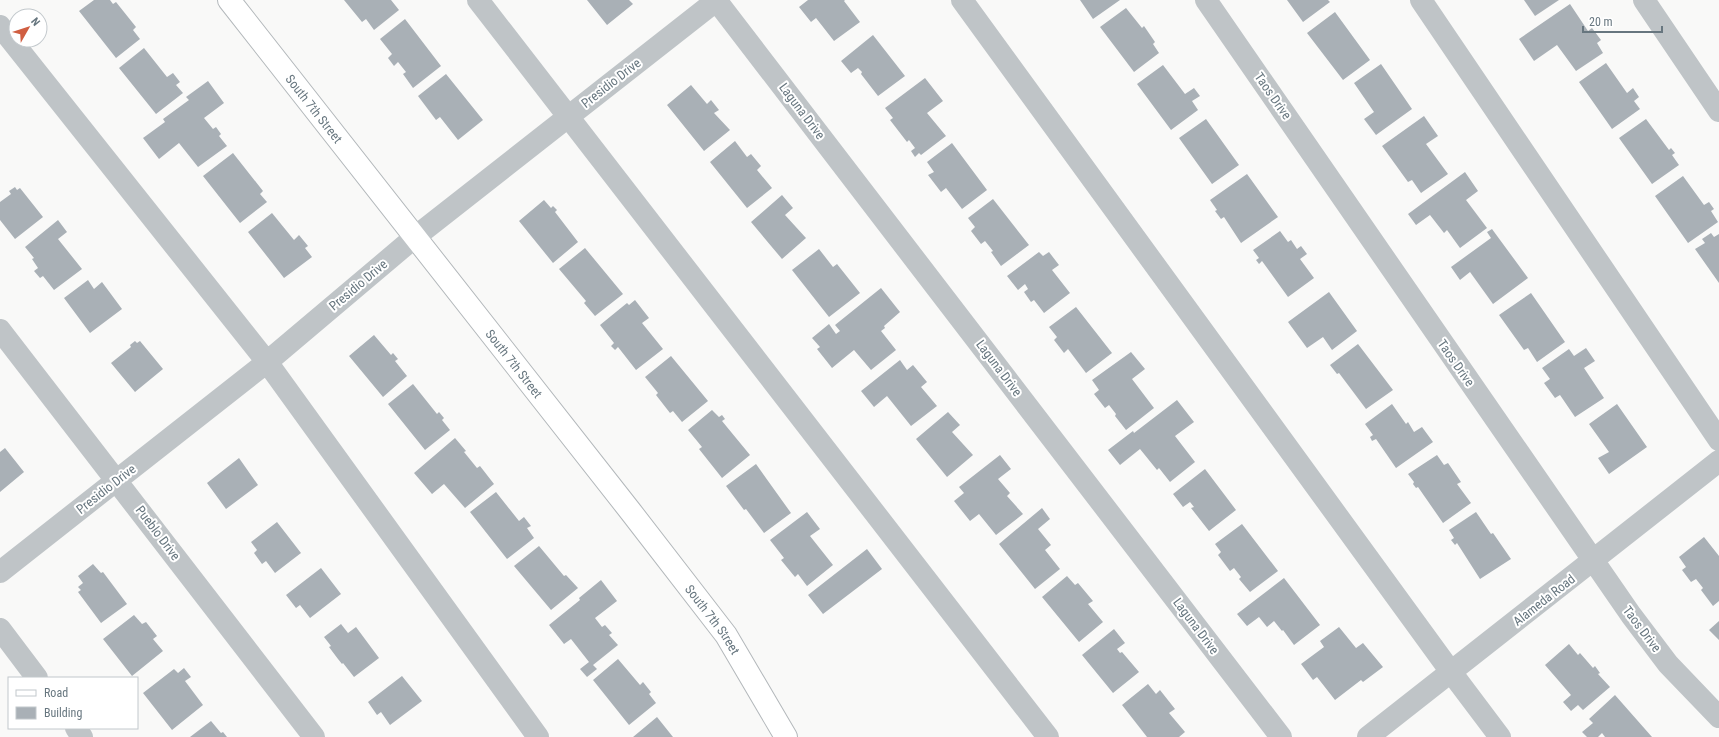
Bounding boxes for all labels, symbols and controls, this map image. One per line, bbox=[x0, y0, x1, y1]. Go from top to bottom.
north arrow bbox=[8, 8, 48, 48]
scale bar bbox=[1583, 8, 1662, 34]
text: N bbox=[28, 15, 43, 29]
text: 20 m bbox=[1589, 15, 1613, 29]
street label: Presidio Drive bbox=[578, 55, 644, 111]
street label: Taos Drive bbox=[1251, 70, 1295, 122]
street label: South 7th Street bbox=[283, 71, 346, 146]
street label: Laguna Drive bbox=[776, 80, 828, 142]
street label: Presidio Drive bbox=[326, 256, 390, 314]
street label: South 7th Street bbox=[483, 326, 546, 401]
street label: Laguna Drive bbox=[973, 337, 1025, 399]
street label: Taos Drive bbox=[1434, 337, 1478, 389]
street label: Presidio Drive bbox=[73, 461, 139, 517]
street label: Pueblo Drive bbox=[133, 503, 183, 563]
street label: Alameda Road bbox=[1510, 571, 1578, 629]
street label: South 7th Street bbox=[682, 582, 743, 657]
street label: Laguna Drive bbox=[1170, 595, 1222, 657]
street label: Taos Drive bbox=[1620, 603, 1664, 655]
legend bbox=[8, 677, 138, 729]
text: Road bbox=[44, 686, 68, 700]
text: Building bbox=[44, 706, 82, 720]

